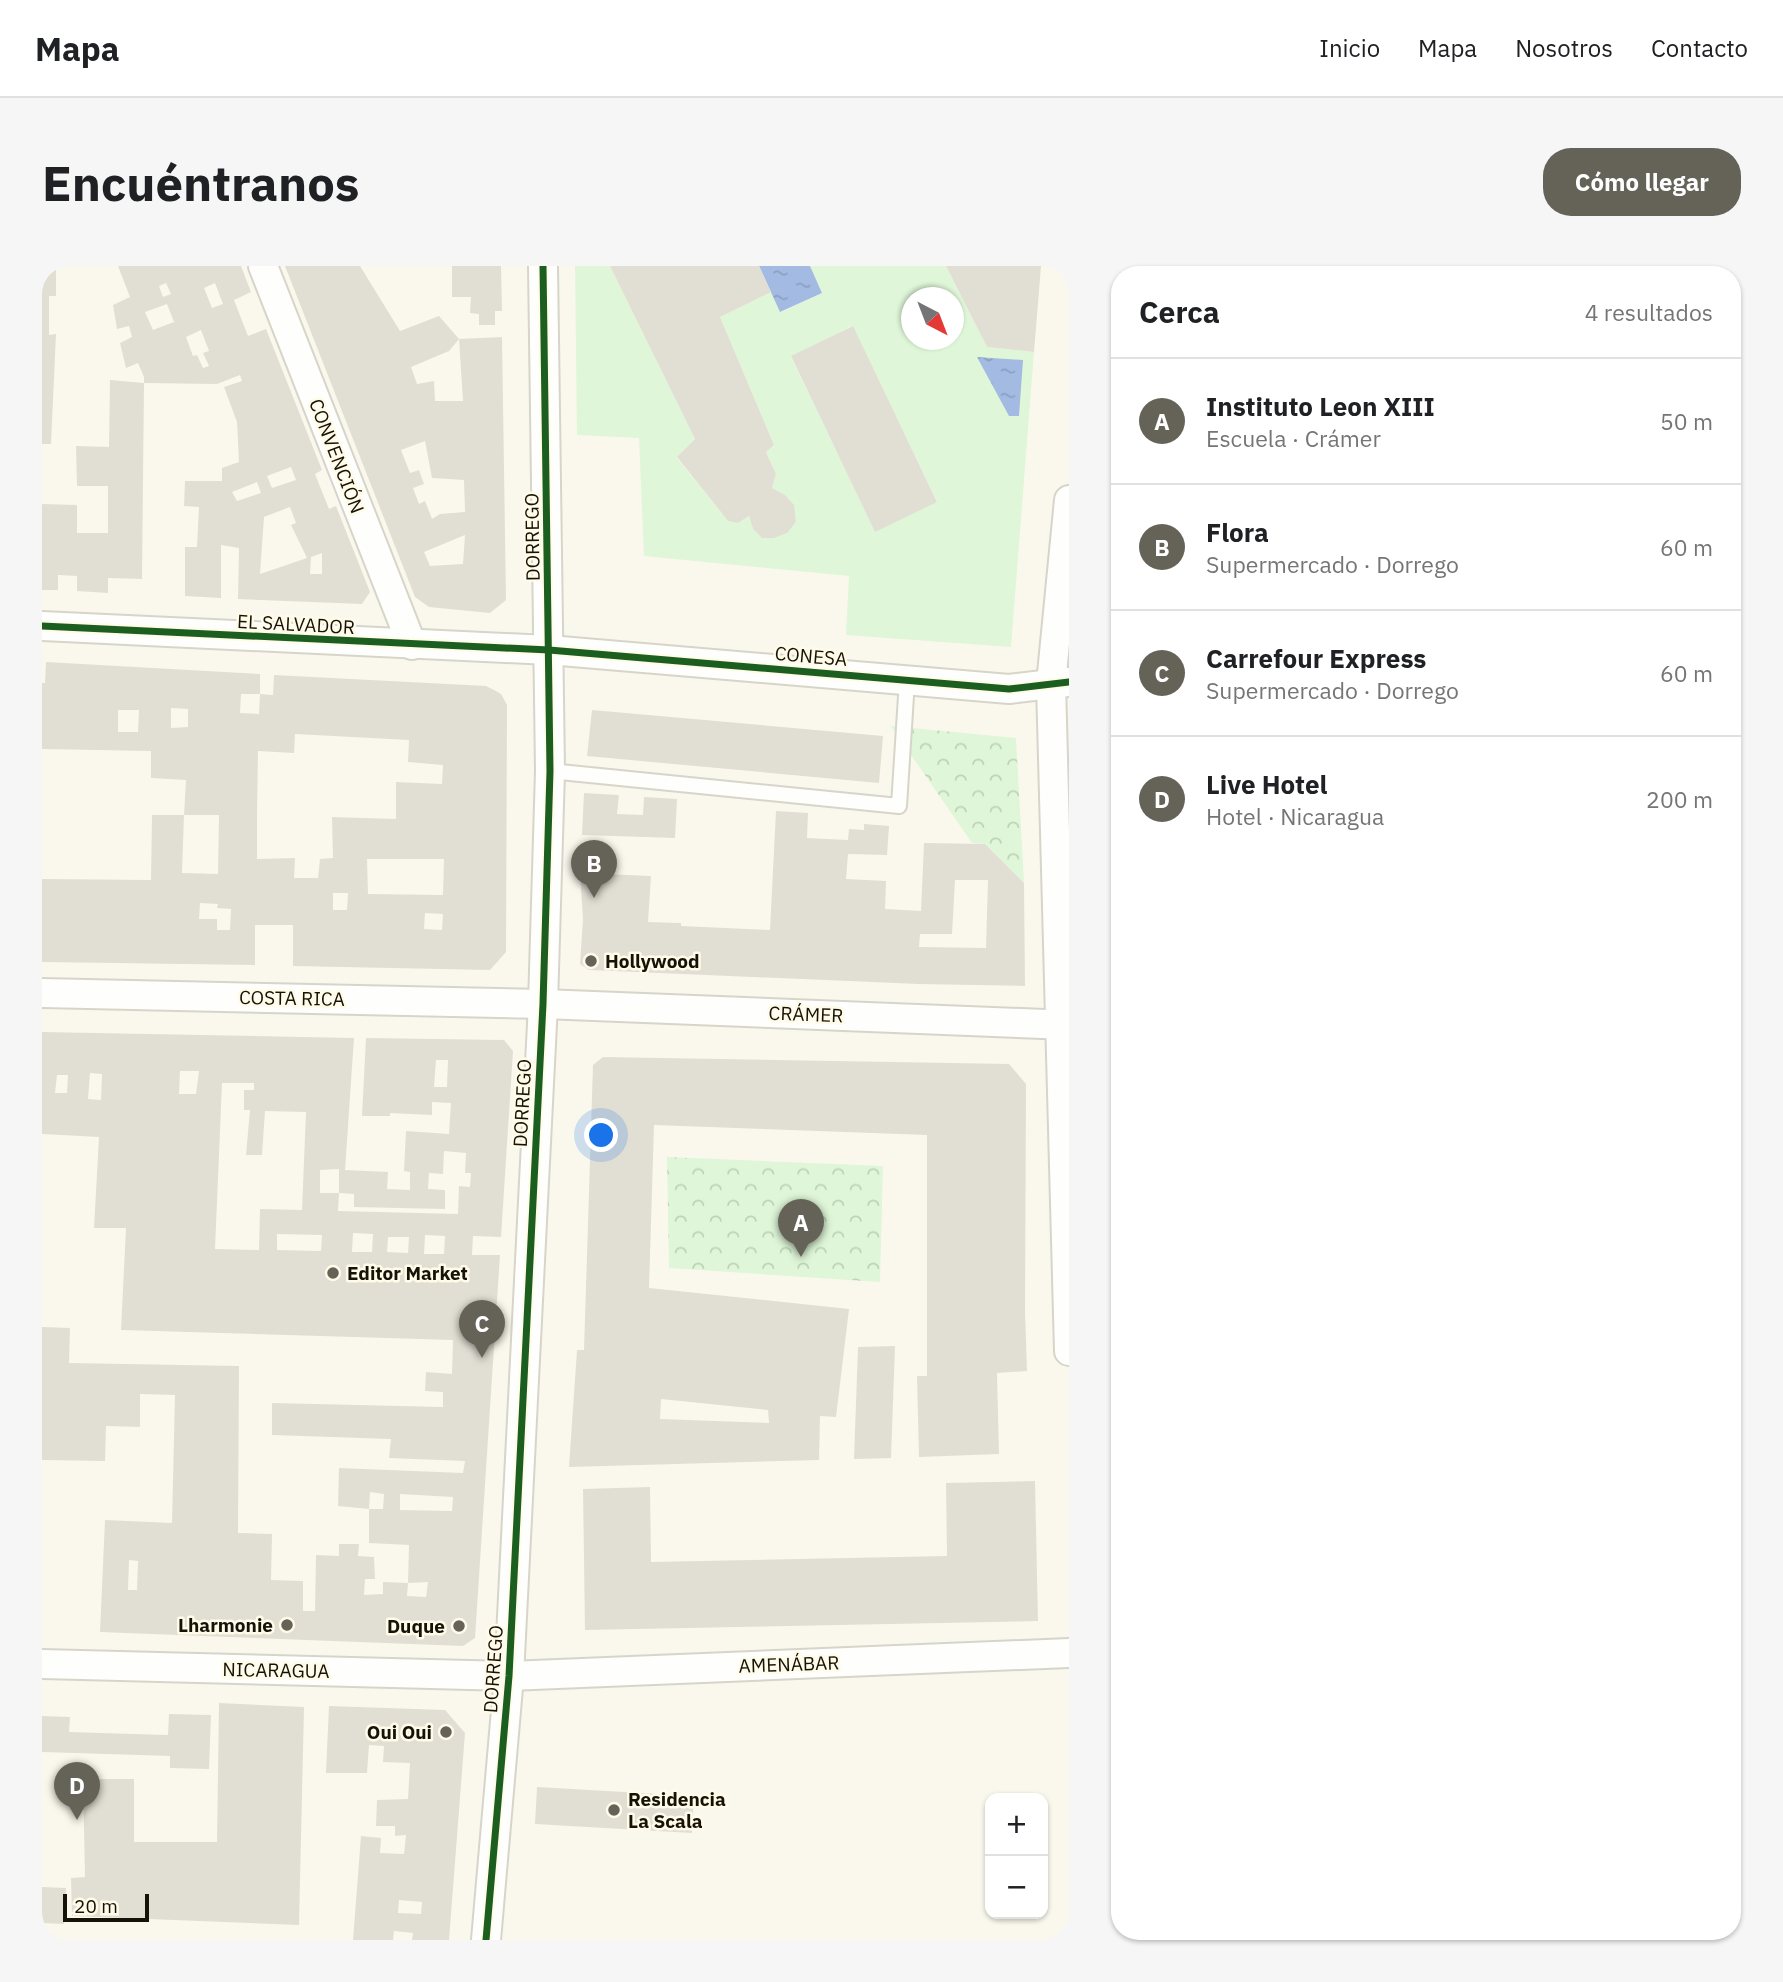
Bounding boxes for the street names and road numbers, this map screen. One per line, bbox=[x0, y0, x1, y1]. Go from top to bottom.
street label: CONVENCIÓN bbox=[304, 395, 370, 517]
street label: DORREGO bbox=[519, 493, 545, 581]
street label: EL SALVADOR bbox=[236, 609, 356, 639]
street label: CONESA bbox=[774, 641, 848, 671]
street label: COSTA RICA bbox=[239, 985, 345, 1011]
street label: CRÁMER bbox=[768, 1001, 844, 1027]
street label: DORREGO bbox=[508, 1058, 536, 1148]
street label: DORREGO bbox=[478, 1624, 508, 1714]
street label: AMENÁBAR bbox=[738, 1650, 840, 1678]
street label: NICARAGUA bbox=[222, 1657, 330, 1683]

